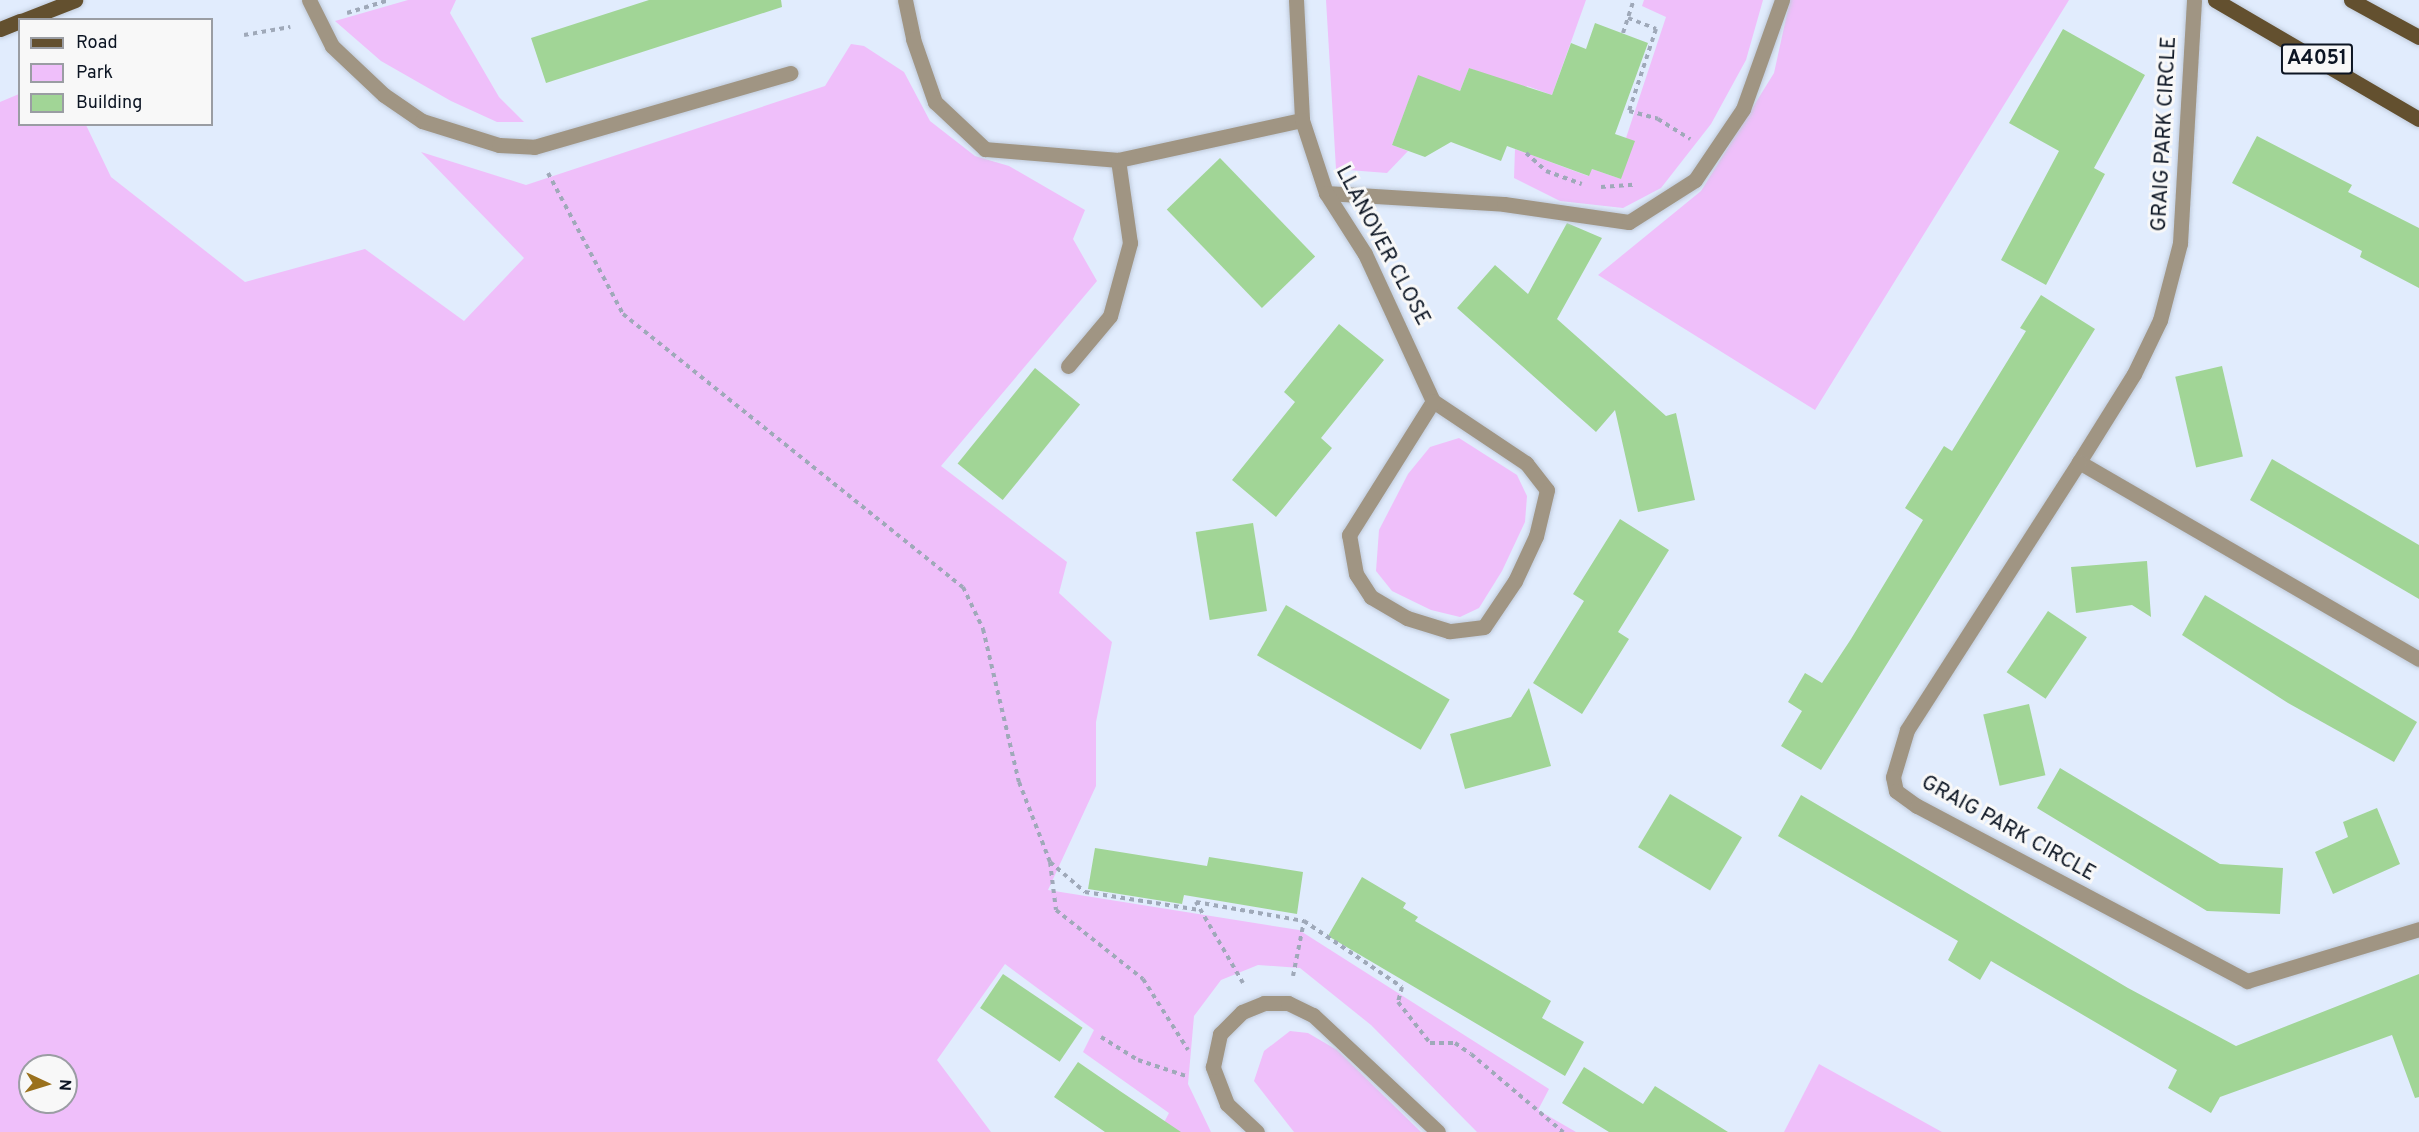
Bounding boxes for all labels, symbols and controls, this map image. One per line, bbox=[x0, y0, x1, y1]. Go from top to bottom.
legend bbox=[18, 18, 213, 126]
text: Road bbox=[76, 32, 118, 55]
street label: GRAIG PARK CIRCLE bbox=[2147, 36, 2183, 232]
road number: A4051 bbox=[2280, 42, 2354, 76]
text: Park bbox=[76, 62, 113, 85]
text: Building bbox=[76, 92, 142, 115]
street label: LLANOVER CLOSE bbox=[1329, 162, 1435, 330]
street label: GRAIG PARK CIRCLE bbox=[1916, 771, 2100, 887]
north arrow bbox=[18, 1054, 78, 1114]
text: N bbox=[54, 1079, 74, 1092]

